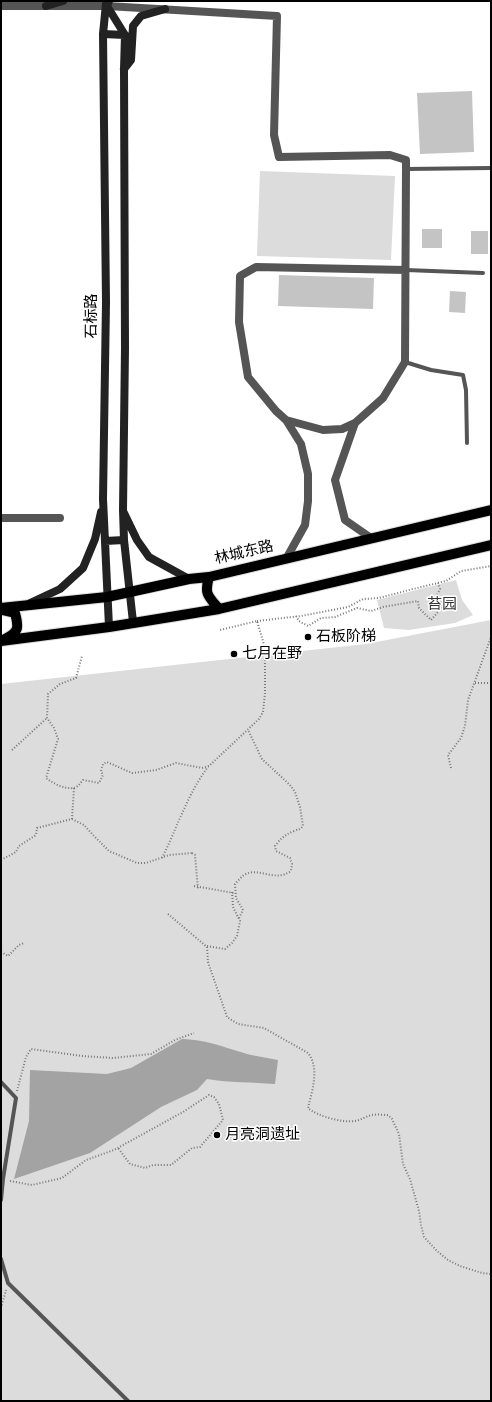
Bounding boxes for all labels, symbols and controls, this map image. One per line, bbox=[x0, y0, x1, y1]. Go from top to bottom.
street label: 石标路 bbox=[83, 294, 101, 338]
street label: 林城东路 bbox=[213, 537, 275, 569]
park label: 苔园 bbox=[427, 596, 457, 614]
place label: 石板阶梯 bbox=[316, 628, 376, 646]
marker: 石板阶梯 bbox=[303, 632, 313, 642]
place label: 七月在野 bbox=[242, 645, 302, 663]
marker: 七月在野 bbox=[229, 649, 239, 659]
place label: 月亮洞遗址 bbox=[225, 1126, 300, 1144]
marker: 月亮洞遗址 bbox=[212, 1130, 222, 1140]

